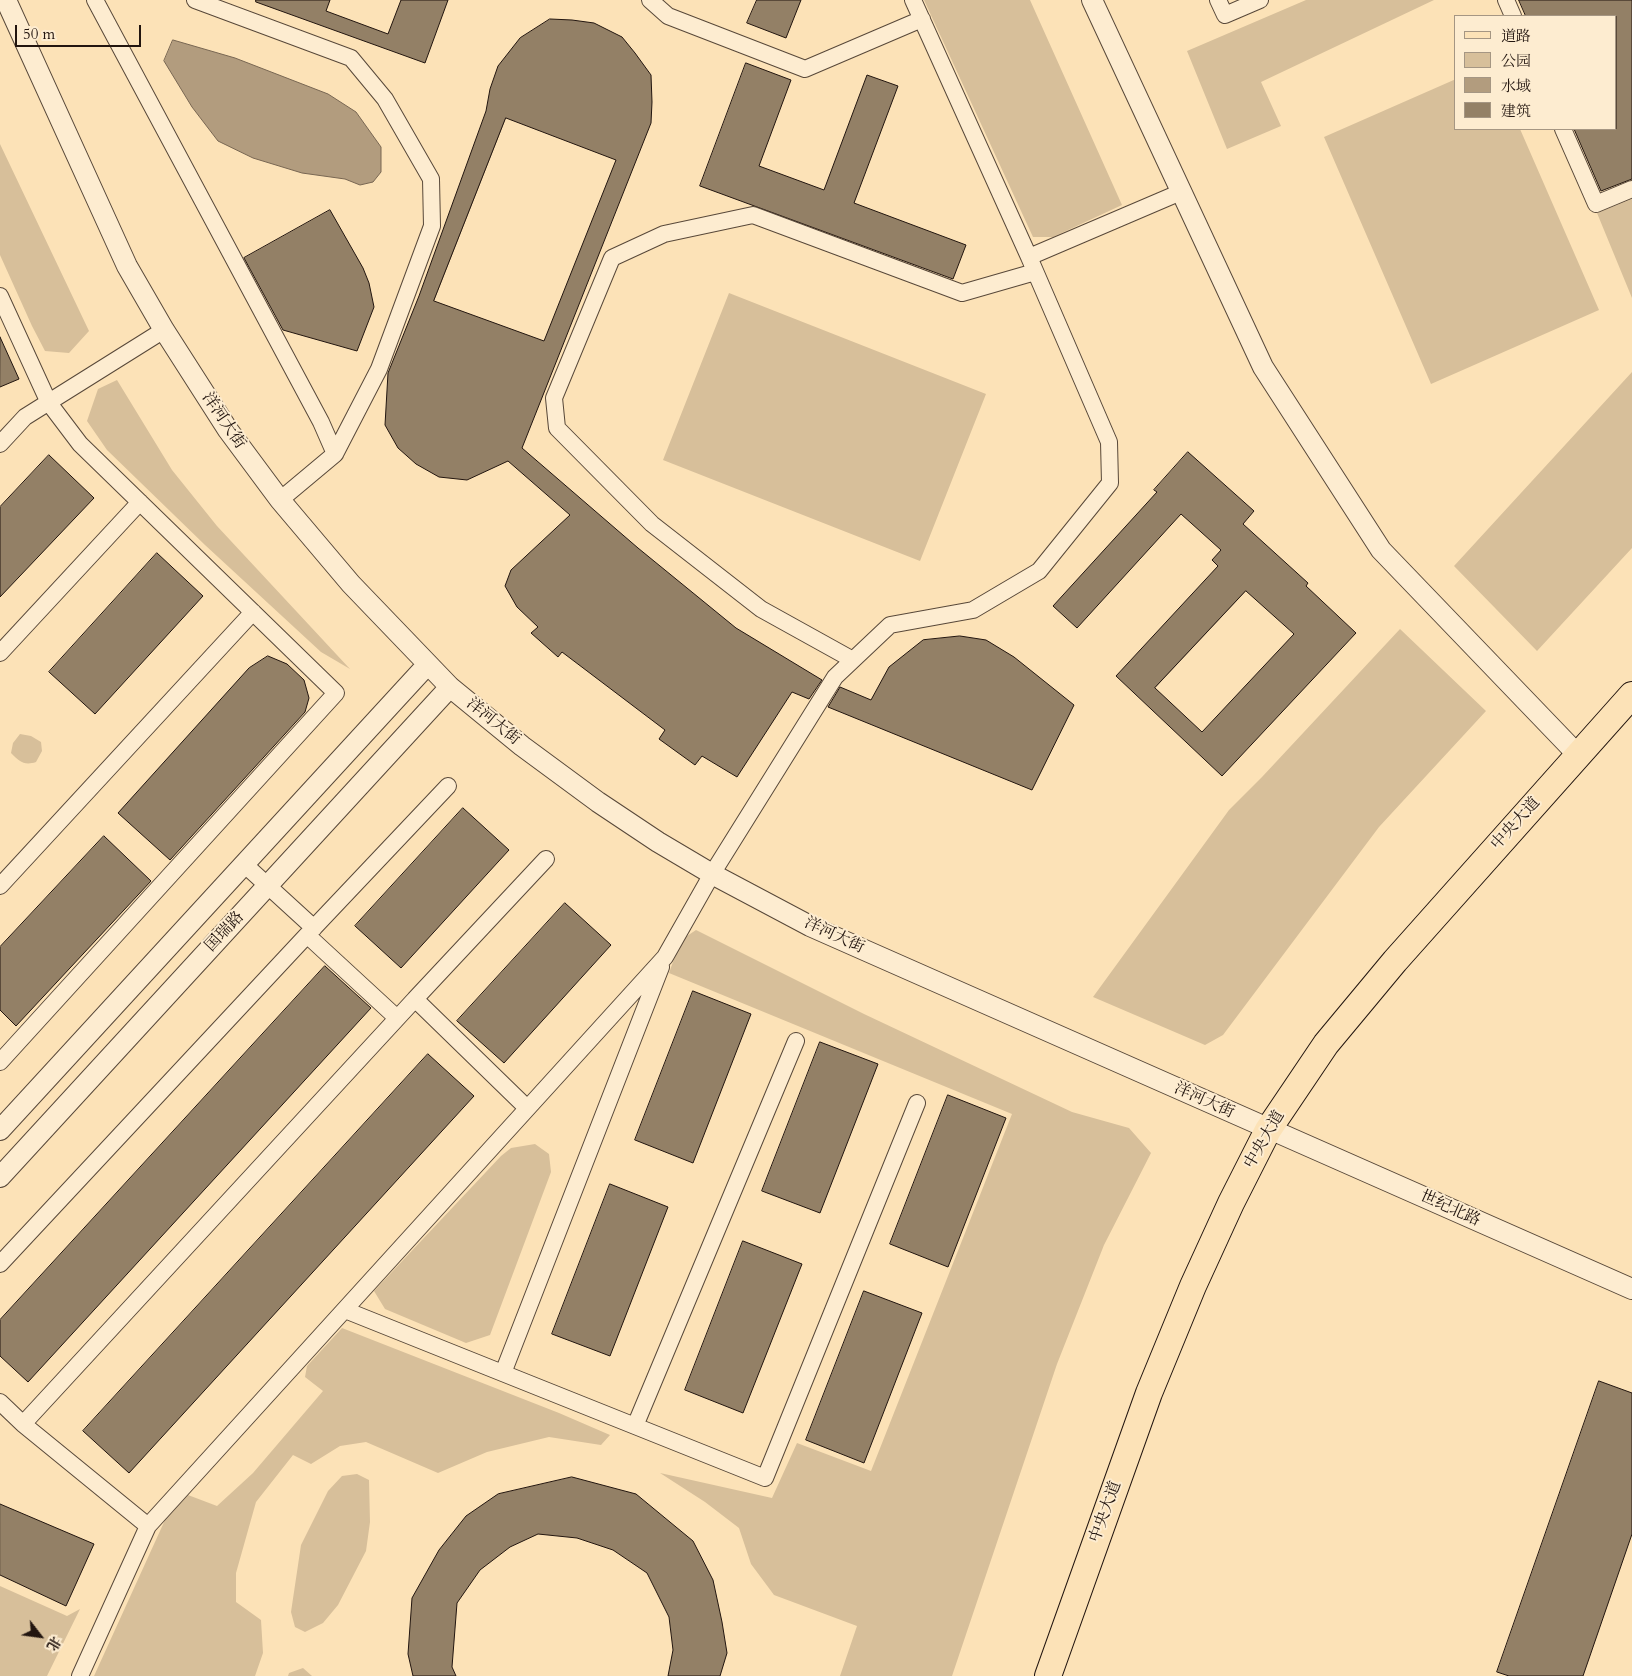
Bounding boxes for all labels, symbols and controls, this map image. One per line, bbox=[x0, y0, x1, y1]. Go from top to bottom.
scale bar bbox=[18, 15, 144, 47]
legend bbox=[1454, 15, 1617, 130]
text: 50 m bbox=[23, 24, 55, 44]
text: 道路 bbox=[1501, 26, 1531, 46]
text: 公园 bbox=[1501, 51, 1531, 71]
text: 水域 bbox=[1501, 76, 1531, 96]
text: 建筑 bbox=[1501, 101, 1531, 121]
street label: 洋河大街 bbox=[197, 389, 249, 453]
street label: 洋河大街 bbox=[462, 694, 524, 750]
street label: 中央大道 bbox=[1487, 794, 1545, 854]
street label: 国瑞路 bbox=[202, 908, 248, 956]
street label: 洋河大街 bbox=[801, 914, 867, 958]
street label: 洋河大街 bbox=[1171, 1079, 1237, 1123]
street label: 中央大道 bbox=[1241, 1107, 1289, 1173]
street label: 世纪北路 bbox=[1417, 1187, 1483, 1231]
street label: 中央大道 bbox=[1086, 1479, 1126, 1545]
north arrow bbox=[15, 1611, 65, 1661]
text: 北 bbox=[42, 1633, 65, 1655]

